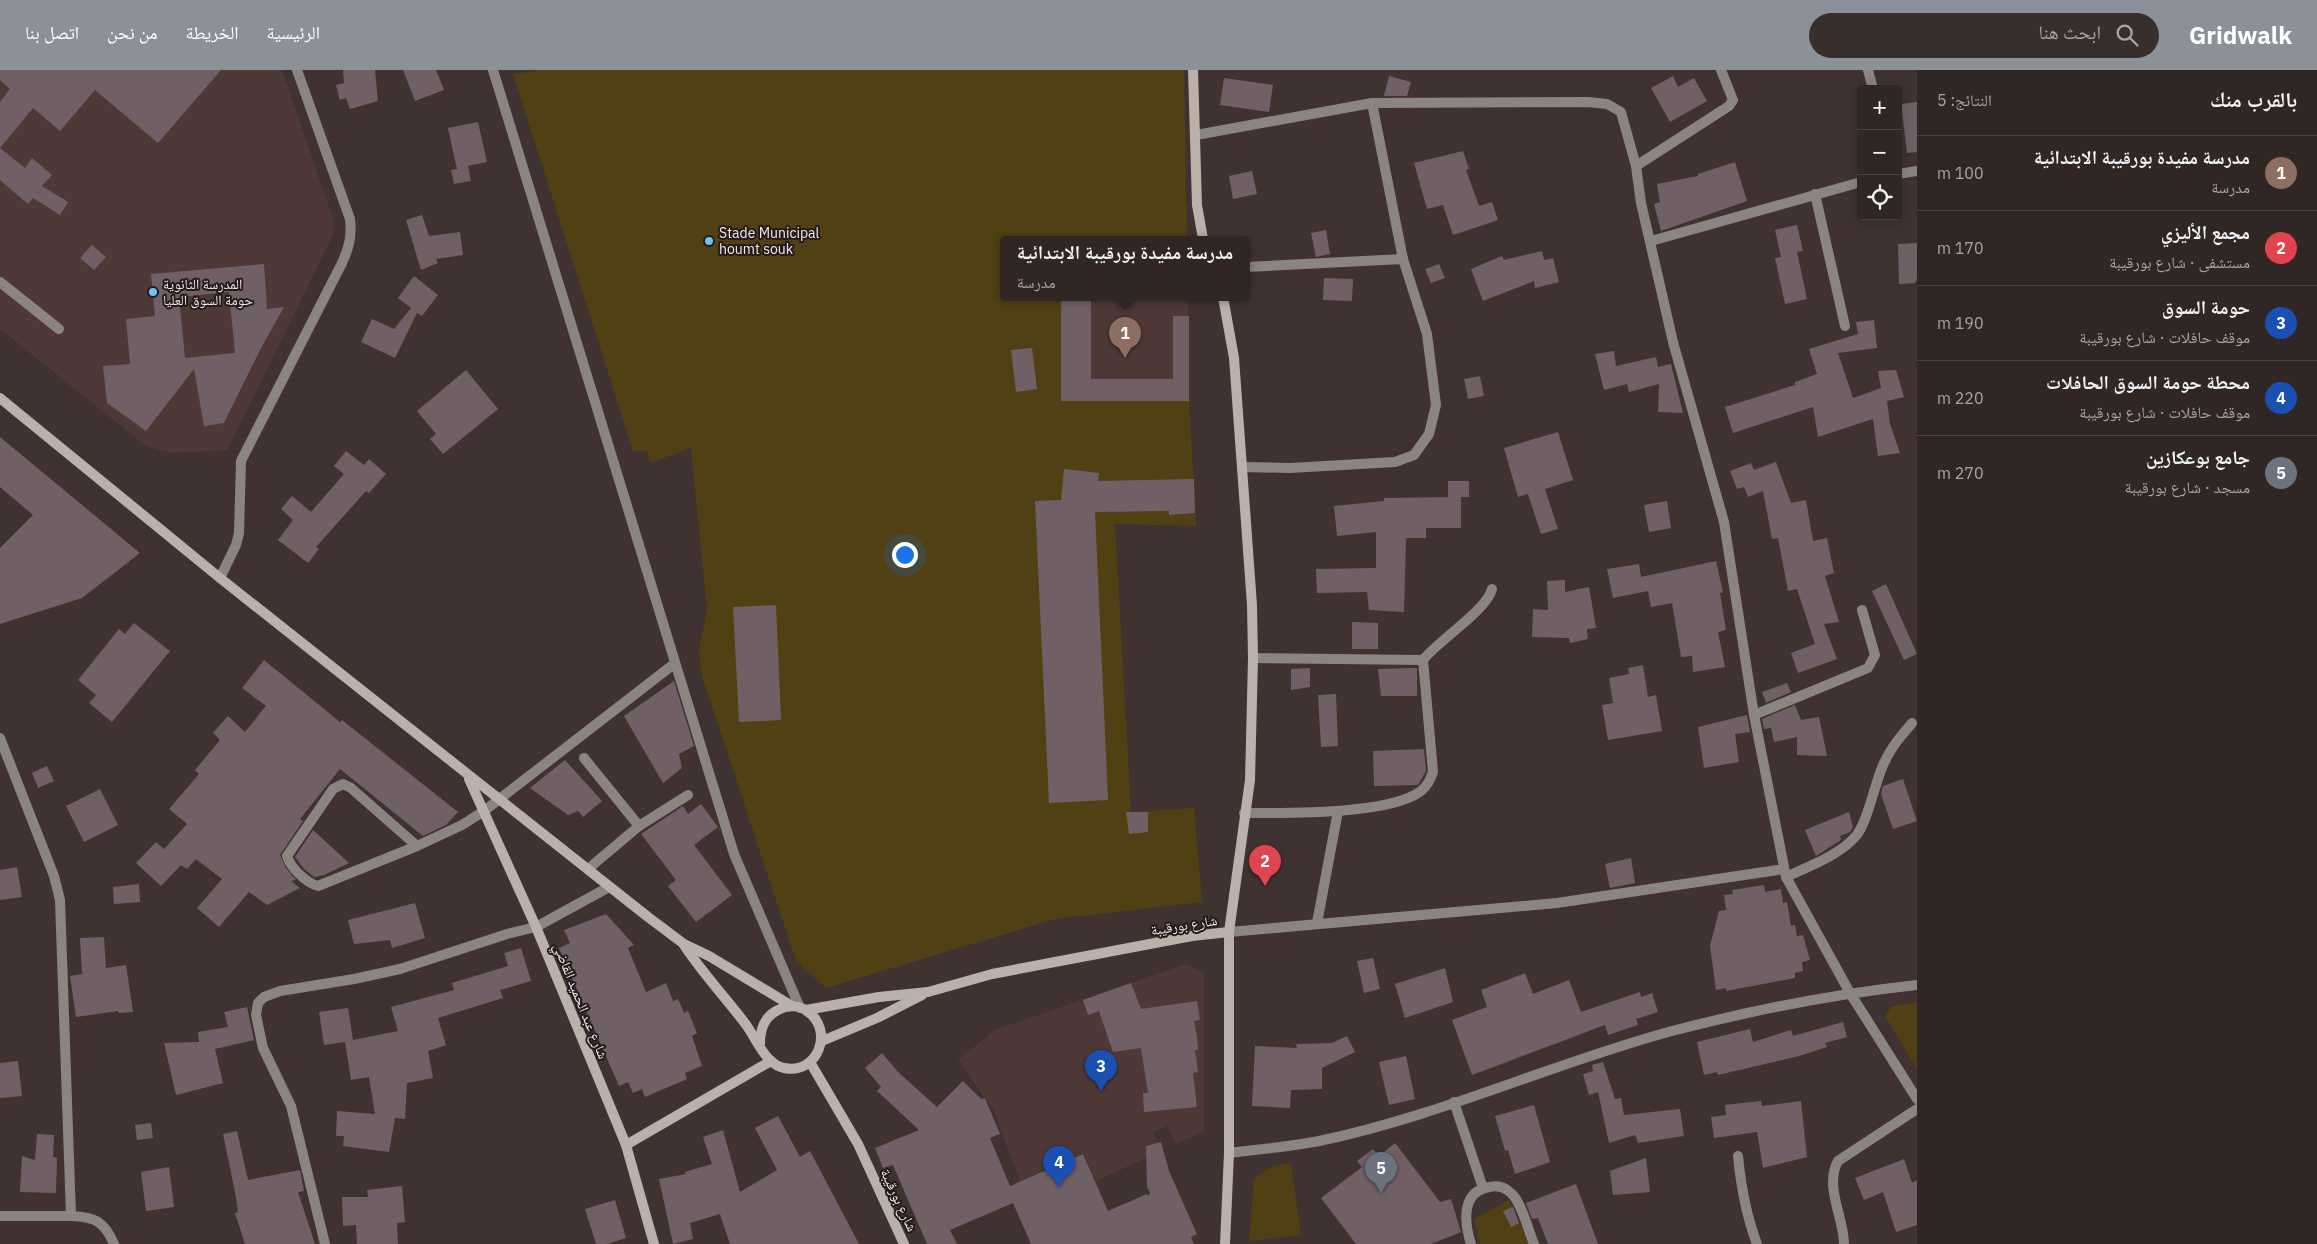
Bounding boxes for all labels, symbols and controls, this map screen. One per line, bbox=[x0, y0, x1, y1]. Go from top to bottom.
search box bbox=[1809, 13, 2159, 58]
text: Gridwalk bbox=[2189, 19, 2292, 51]
text: ابحث هنا bbox=[2039, 20, 2101, 44]
text: اتصل بنا bbox=[25, 21, 79, 44]
text: من نحن bbox=[107, 21, 158, 44]
text: الخريطة bbox=[186, 21, 239, 44]
text: الرئيسية bbox=[267, 21, 320, 44]
icon: search bbox=[2113, 21, 2141, 49]
map controls bbox=[1857, 85, 1902, 220]
button: + bbox=[1857, 85, 1902, 130]
text: بالقرب منك bbox=[2210, 85, 2297, 113]
text: النتائج: 5 bbox=[1937, 90, 1992, 110]
button: − bbox=[1857, 130, 1902, 175]
text: مدرسة مفيدة بورقيبة الابتدائية bbox=[2034, 145, 2250, 169]
text: 100 m bbox=[1937, 163, 1984, 183]
text: 1 bbox=[2276, 163, 2286, 183]
button: locate bbox=[1857, 175, 1902, 220]
text: مدرسة bbox=[2211, 177, 2250, 197]
text: مجمع الأليزي bbox=[2161, 220, 2250, 244]
place label: Stade Municipal houmt souk bbox=[719, 224, 820, 258]
marker: Stade Municipal houmt souk bbox=[703, 235, 715, 247]
popup bbox=[1000, 236, 1250, 301]
text: 170 m bbox=[1937, 238, 1984, 258]
text: 2 bbox=[2276, 238, 2286, 258]
text: مدرسة مفيدة بورقيبة الابتدائية bbox=[1017, 240, 1233, 264]
text: مستشفى · شارع بورقيبة bbox=[2109, 252, 2250, 272]
text: مدرسة bbox=[1017, 272, 1056, 292]
place label: المدرسة الثانوية حومة السوق العليا bbox=[163, 275, 253, 309]
marker: المدرسة الثانوية حومة السوق العليا bbox=[147, 286, 159, 298]
text: حومة السوق bbox=[2162, 295, 2250, 319]
text: 190 m bbox=[1937, 313, 1984, 333]
text: 3 bbox=[2276, 313, 2286, 333]
pin: 1 bbox=[1109, 317, 1141, 358]
text: موقف حافلات · شارع بورقيبة bbox=[2079, 327, 2250, 347]
text: محطة حومة السوق الحافلات bbox=[2046, 370, 2250, 394]
text: 220 m bbox=[1937, 388, 1984, 408]
text: 4 bbox=[2276, 388, 2286, 408]
text: موقف حافلات · شارع بورقيبة bbox=[2079, 402, 2250, 422]
text: جامع بوعكازين bbox=[2146, 445, 2250, 469]
text: 270 m bbox=[1937, 463, 1984, 483]
text: 5 bbox=[2276, 463, 2286, 483]
text: مسجد · شارع بورقيبة bbox=[2124, 477, 2250, 497]
your location bbox=[892, 542, 918, 568]
pin: 2 bbox=[1249, 845, 1281, 886]
street label: شارع بورقيبة bbox=[1149, 911, 1219, 940]
street label: شارع عبد الحميد القاضي bbox=[547, 940, 612, 1062]
pin: 3 bbox=[1085, 1050, 1117, 1091]
pin: 4 bbox=[1043, 1146, 1075, 1187]
pin: 5 bbox=[1365, 1152, 1397, 1193]
street label: شارع بورقيبة bbox=[876, 1166, 921, 1235]

